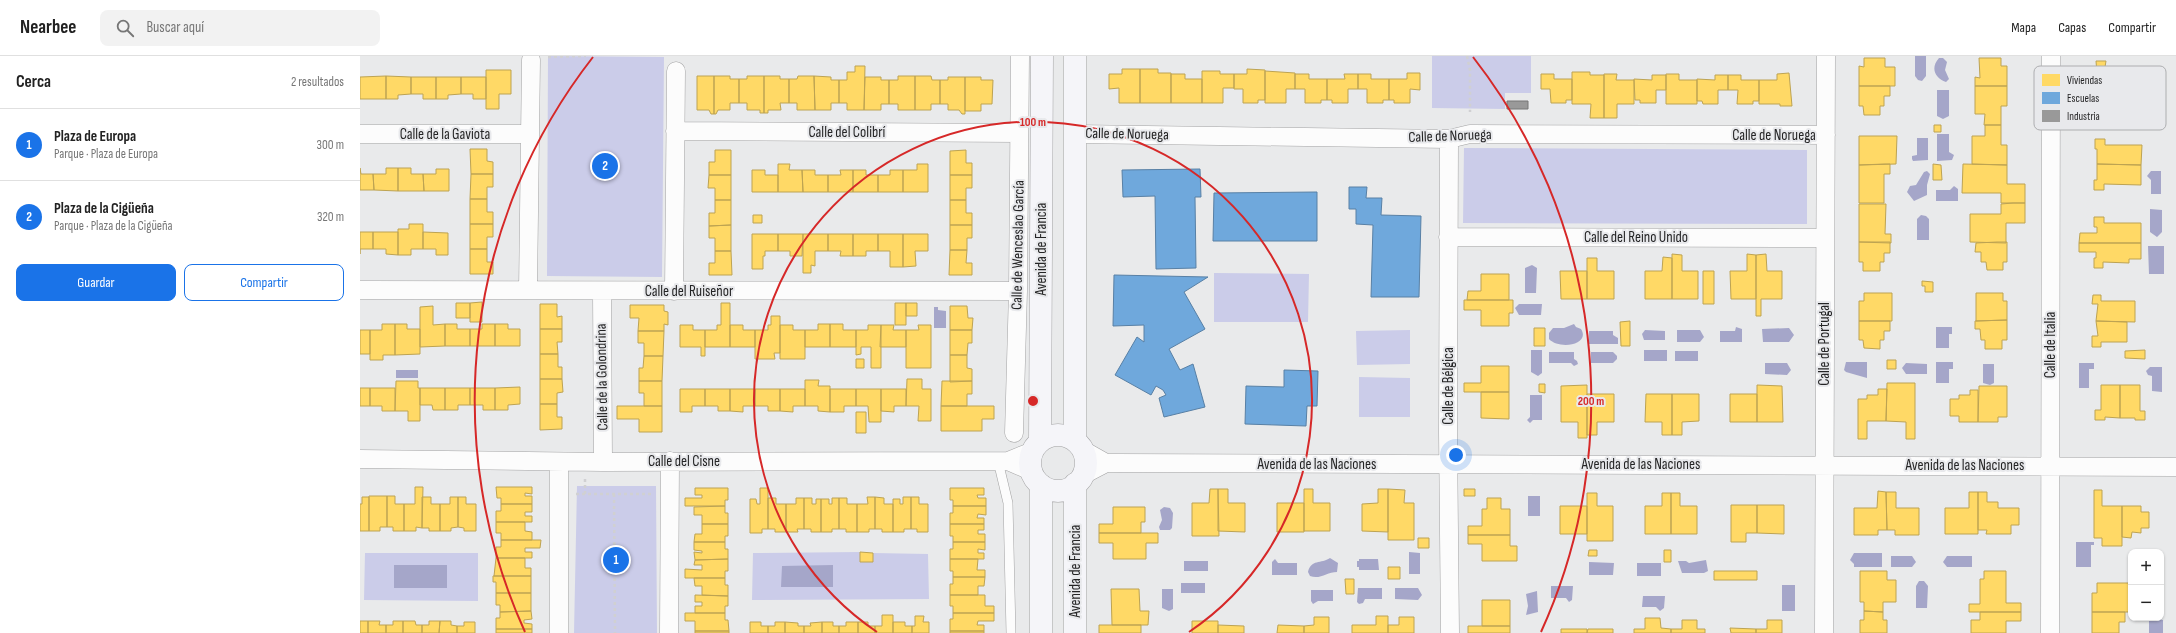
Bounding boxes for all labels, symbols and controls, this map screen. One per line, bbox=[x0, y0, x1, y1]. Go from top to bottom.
search box bbox=[100, 10, 380, 46]
text: Nearbee bbox=[20, 16, 76, 39]
icon: search bbox=[114, 17, 136, 39]
text: Buscar aquí bbox=[146, 18, 204, 37]
text: Mapa bbox=[2011, 19, 2036, 36]
text: Capas bbox=[2058, 19, 2086, 36]
text: Compartir bbox=[2108, 19, 2156, 36]
legend bbox=[2034, 66, 2166, 130]
text: Cerca bbox=[16, 72, 51, 92]
text: 2 resultados bbox=[291, 74, 344, 90]
text: Viviendas bbox=[2067, 74, 2102, 87]
text: Escuelas bbox=[2067, 92, 2099, 105]
text: Industria bbox=[2067, 110, 2100, 123]
text: 100 m bbox=[1020, 115, 1046, 130]
street label: Calle del Colibrí bbox=[809, 123, 886, 142]
street label: Calle de Noruega bbox=[1085, 124, 1169, 144]
street label: Calle de la Gaviota bbox=[400, 125, 491, 144]
street label: Calle de Noruega bbox=[1408, 125, 1492, 147]
street label: Calle de Noruega bbox=[1732, 126, 1816, 145]
text: Plaza de Europa bbox=[54, 127, 136, 146]
text: 1 bbox=[26, 137, 32, 153]
text: 300 m bbox=[317, 137, 344, 153]
text: Parque · Plaza de Europa bbox=[54, 146, 158, 162]
pin: 2 bbox=[592, 151, 618, 181]
street label: Calle de Wenceslao García bbox=[1007, 180, 1029, 310]
text: Plaza de la Cigüeña bbox=[54, 199, 154, 218]
street label: Avenida de Francia bbox=[1032, 202, 1051, 296]
text: 2 bbox=[26, 209, 32, 225]
text: 320 m bbox=[317, 209, 344, 225]
text: Parque · Plaza de la Cigüeña bbox=[54, 218, 173, 234]
street label: Calle del Reino Unido bbox=[1584, 228, 1688, 247]
button: Guardar bbox=[16, 264, 176, 301]
button: Compartir bbox=[184, 264, 344, 301]
street label: Calle del Ruiseñor bbox=[645, 282, 734, 301]
street label: Calle de Portugal bbox=[1815, 302, 1834, 386]
street label: Calle de Italia bbox=[2041, 312, 2060, 378]
street label: Calle de la Golondrina bbox=[592, 323, 612, 431]
street label: Calle de Bélgica bbox=[1439, 347, 1458, 425]
centre of rings bbox=[1026, 394, 1040, 408]
text: 200 m bbox=[1578, 394, 1604, 409]
your location bbox=[1446, 445, 1466, 465]
street label: Calle del Cisne bbox=[648, 452, 720, 471]
street label: Avenida de las Naciones bbox=[1257, 455, 1376, 474]
street label: Avenida de las Naciones bbox=[1581, 455, 1700, 474]
street label: Avenida de las Naciones bbox=[1905, 456, 2024, 475]
street label: Avenida de Francia bbox=[1066, 524, 1085, 618]
pin: 1 bbox=[603, 545, 629, 575]
map controls bbox=[2128, 549, 2164, 621]
button: + bbox=[2128, 549, 2164, 585]
button: − bbox=[2128, 585, 2164, 621]

